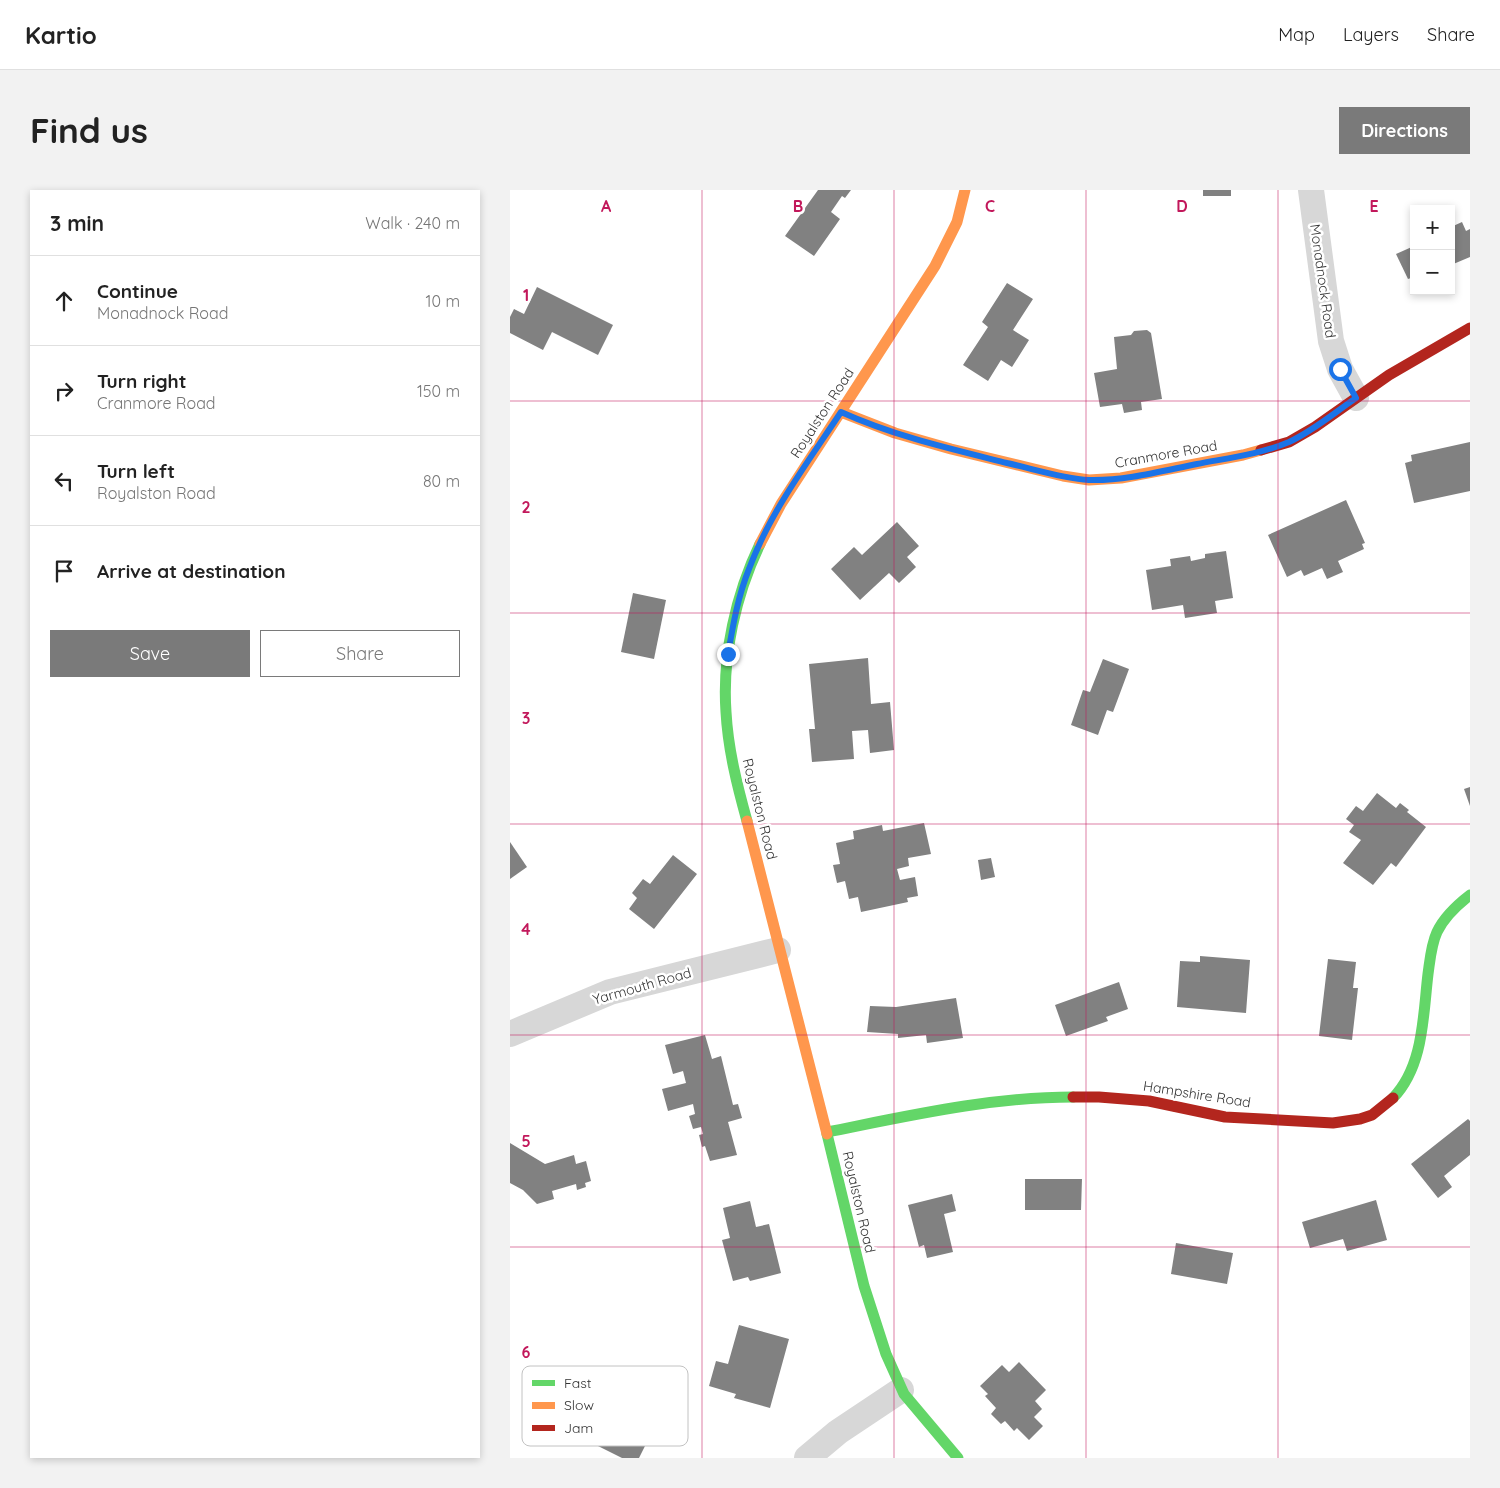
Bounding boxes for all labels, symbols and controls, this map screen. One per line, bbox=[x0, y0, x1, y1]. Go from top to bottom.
text: Kartio bbox=[25, 20, 97, 50]
text: Map bbox=[1278, 23, 1315, 46]
text: Layers bbox=[1343, 23, 1399, 46]
text: Share bbox=[1427, 23, 1475, 46]
button: Directions bbox=[1339, 107, 1470, 154]
text: Find us bbox=[30, 108, 148, 152]
text: A bbox=[601, 196, 612, 216]
text: B bbox=[793, 196, 803, 216]
text: C bbox=[985, 196, 995, 216]
text: D bbox=[1176, 196, 1188, 216]
text: E bbox=[1369, 196, 1379, 216]
map controls bbox=[1410, 205, 1455, 295]
button: + bbox=[1410, 205, 1455, 250]
text: 3 min bbox=[50, 210, 104, 236]
text: Walk · 240 m bbox=[365, 213, 460, 233]
street label: Monadnock Road bbox=[1306, 223, 1340, 339]
button: − bbox=[1410, 250, 1455, 295]
text: Continue bbox=[97, 279, 178, 303]
text: 1 bbox=[523, 285, 529, 305]
icon: ahead bbox=[50, 287, 78, 315]
text: 10 m bbox=[426, 291, 460, 311]
text: Monadnock Road bbox=[97, 303, 228, 323]
route start bbox=[1329, 358, 1352, 381]
street label: Royalston Road bbox=[786, 365, 858, 461]
text: Turn right bbox=[97, 369, 186, 393]
icon: right bbox=[50, 377, 78, 405]
text: 150 m bbox=[417, 381, 460, 401]
text: Cranmore Road bbox=[97, 393, 216, 413]
street label: Cranmore Road bbox=[1113, 436, 1219, 472]
text: Turn left bbox=[97, 459, 175, 483]
icon: left bbox=[50, 467, 78, 495]
text: 80 m bbox=[423, 471, 460, 491]
text: Royalston Road bbox=[97, 483, 216, 503]
text: 2 bbox=[521, 497, 531, 517]
icon: arrive bbox=[50, 557, 78, 585]
text: Arrive at destination bbox=[97, 559, 286, 583]
button: Save bbox=[50, 630, 250, 677]
button: Share bbox=[260, 630, 460, 677]
route end bbox=[717, 643, 740, 666]
text: 3 bbox=[522, 708, 530, 728]
street label: Royalston Road bbox=[739, 756, 781, 862]
text: 4 bbox=[521, 919, 531, 939]
street label: Yarmouth Road bbox=[591, 963, 693, 1009]
street label: Hampshire Road bbox=[1142, 1077, 1252, 1111]
text: 5 bbox=[521, 1131, 531, 1151]
street label: Royalston Road bbox=[839, 1149, 879, 1255]
text: 6 bbox=[522, 1342, 531, 1362]
legend bbox=[522, 1366, 688, 1446]
text: Fast bbox=[564, 1374, 592, 1392]
text: Slow bbox=[564, 1396, 594, 1414]
text: Jam bbox=[564, 1419, 593, 1437]

